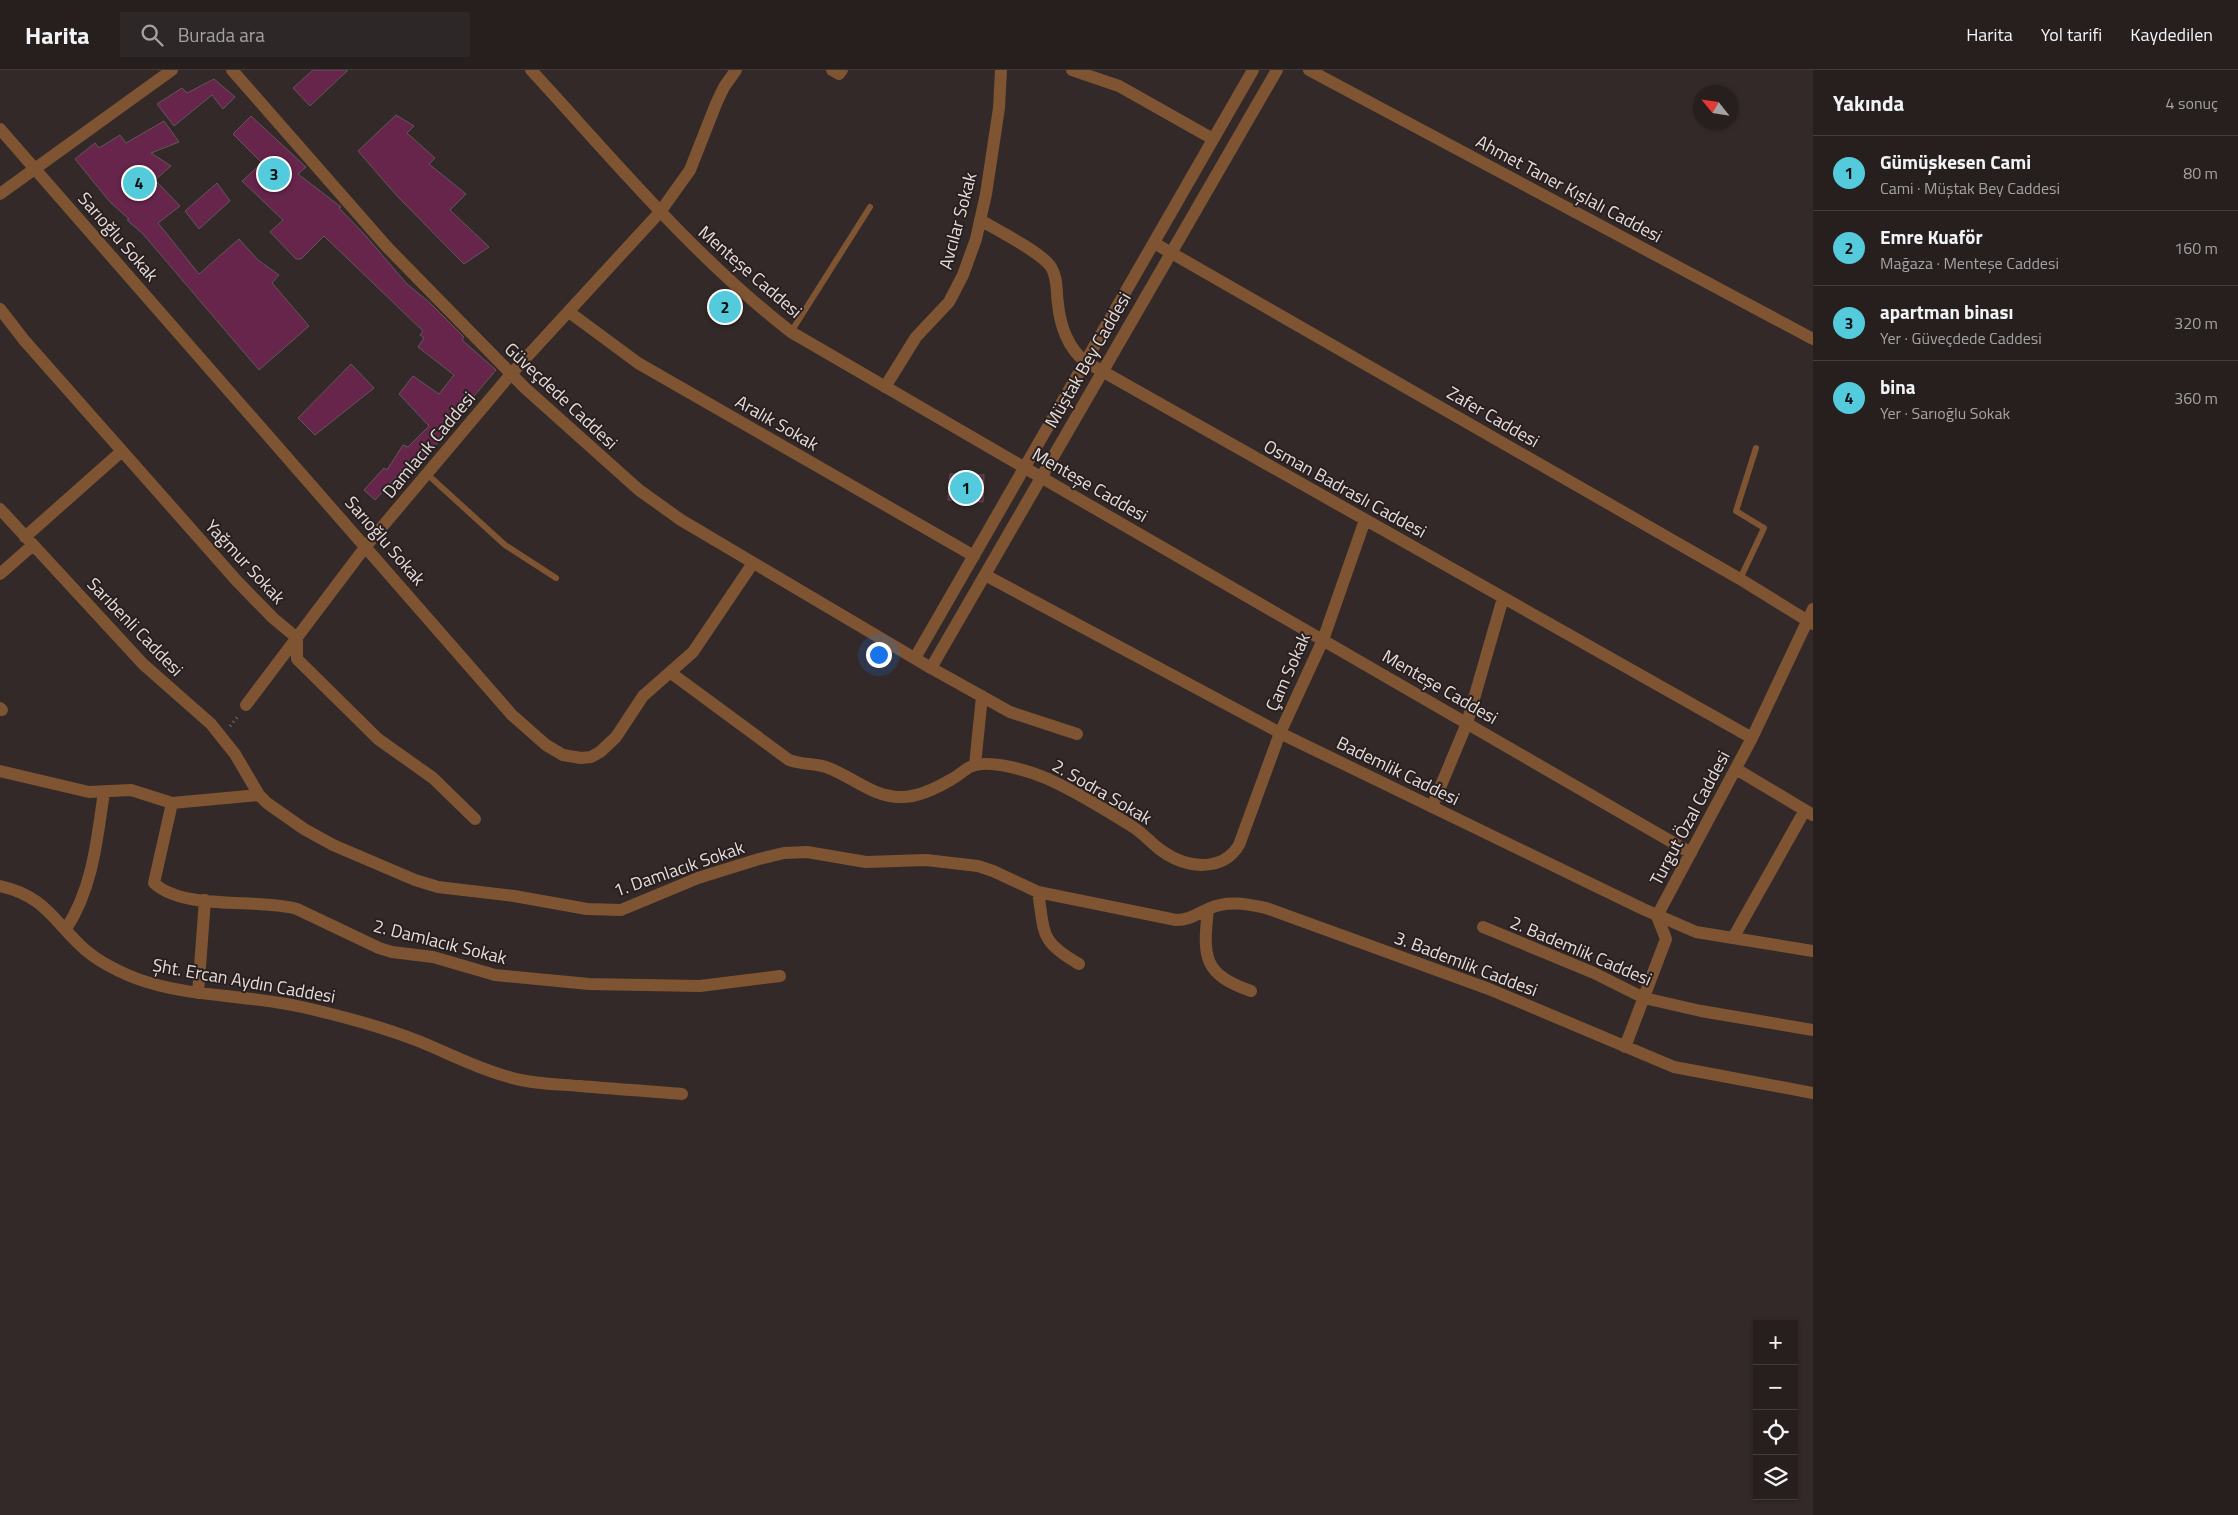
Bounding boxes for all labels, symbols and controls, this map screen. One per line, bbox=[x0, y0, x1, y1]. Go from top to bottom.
search box bbox=[120, 12, 470, 57]
text: Harita bbox=[25, 17, 90, 53]
text: Burada ara bbox=[178, 20, 265, 49]
icon: search bbox=[138, 21, 166, 49]
text: Harita bbox=[1966, 21, 2013, 48]
text: Yol tarifi bbox=[2041, 21, 2102, 48]
text: Kaydedilen bbox=[2130, 21, 2213, 48]
north arrow bbox=[1693, 85, 1738, 130]
text: Yakında bbox=[1833, 87, 1904, 119]
text: 4 sonuç bbox=[2166, 91, 2218, 115]
street label: Ahmet Taner Kışlalı Caddesi bbox=[1471, 128, 1667, 249]
text: Gümüşkesen Cami bbox=[1880, 147, 2031, 176]
pin: 3 bbox=[258, 155, 290, 193]
text: 1 bbox=[1845, 161, 1853, 185]
text: 80 m bbox=[2183, 161, 2218, 185]
pin: 4 bbox=[123, 164, 155, 202]
street label: Avcılar Sokak bbox=[932, 169, 984, 272]
text: Cami · Müştak Bey Caddesi bbox=[1880, 176, 2060, 200]
street label: Sarıoğlu Sokak bbox=[72, 186, 165, 288]
street label: Menteşe Caddesi bbox=[692, 219, 808, 324]
text: Emre Kuaför bbox=[1880, 222, 1982, 251]
text: 2 bbox=[1845, 236, 1853, 260]
text: 160 m bbox=[2174, 236, 2218, 260]
text: Mağaza · Menteşe Caddesi bbox=[1880, 251, 2059, 275]
street label: Müştak Bey Caddesi bbox=[1038, 287, 1137, 433]
pin: 2 bbox=[709, 288, 741, 326]
text: apartman binası bbox=[1880, 297, 2013, 326]
text: 3 bbox=[1845, 311, 1853, 335]
text: 320 m bbox=[2174, 311, 2218, 335]
text: Yer · Güveçdede Caddesi bbox=[1880, 326, 2042, 350]
street label: Güveçdede Caddesi bbox=[499, 336, 624, 455]
text: bina bbox=[1880, 372, 1915, 401]
street label: Zafer Caddesi bbox=[1442, 379, 1545, 454]
street label: Damlacık Caddesi bbox=[376, 385, 482, 504]
text: 4 bbox=[1845, 386, 1853, 410]
text: 360 m bbox=[2174, 386, 2218, 410]
street label: Aralık Sokak bbox=[731, 388, 824, 457]
text: Yer · Sarıoğlu Sokak bbox=[1880, 401, 2010, 425]
street label: Osman Badraslı Caddesi bbox=[1259, 433, 1432, 545]
street label: Menteşe Caddesi bbox=[1027, 440, 1153, 529]
pin: 1 bbox=[950, 469, 982, 507]
street label: Sarıoğlu Sokak bbox=[339, 490, 432, 592]
street label: Yağmur Sokak bbox=[199, 513, 292, 610]
street label: Sarıbenli Caddesi bbox=[81, 571, 190, 682]
street label: Çam Sokak bbox=[1258, 628, 1317, 715]
your location bbox=[866, 642, 892, 668]
street label: Menteşe Caddesi bbox=[1377, 642, 1503, 731]
street label: Bademlik Caddesi bbox=[1332, 729, 1464, 812]
street label: Turgut Özal Caddesi bbox=[1643, 746, 1736, 890]
street label: 2. Sodra Sokak bbox=[1047, 752, 1158, 831]
street label: 1. Damlacık Sokak bbox=[610, 833, 748, 904]
street label: 2. Bademlik Caddesi bbox=[1506, 908, 1656, 993]
street label: 2. Damlacık Sokak bbox=[371, 912, 510, 971]
street label: 3. Bademlik Caddesi bbox=[1391, 924, 1542, 1003]
street label: Şht. Ercan Aydın Caddesi bbox=[150, 951, 338, 1010]
map controls bbox=[1753, 1320, 1798, 1500]
button: + bbox=[1753, 1320, 1798, 1365]
button: − bbox=[1753, 1365, 1798, 1410]
button: locate bbox=[1753, 1410, 1798, 1455]
button: layers bbox=[1753, 1455, 1798, 1500]

